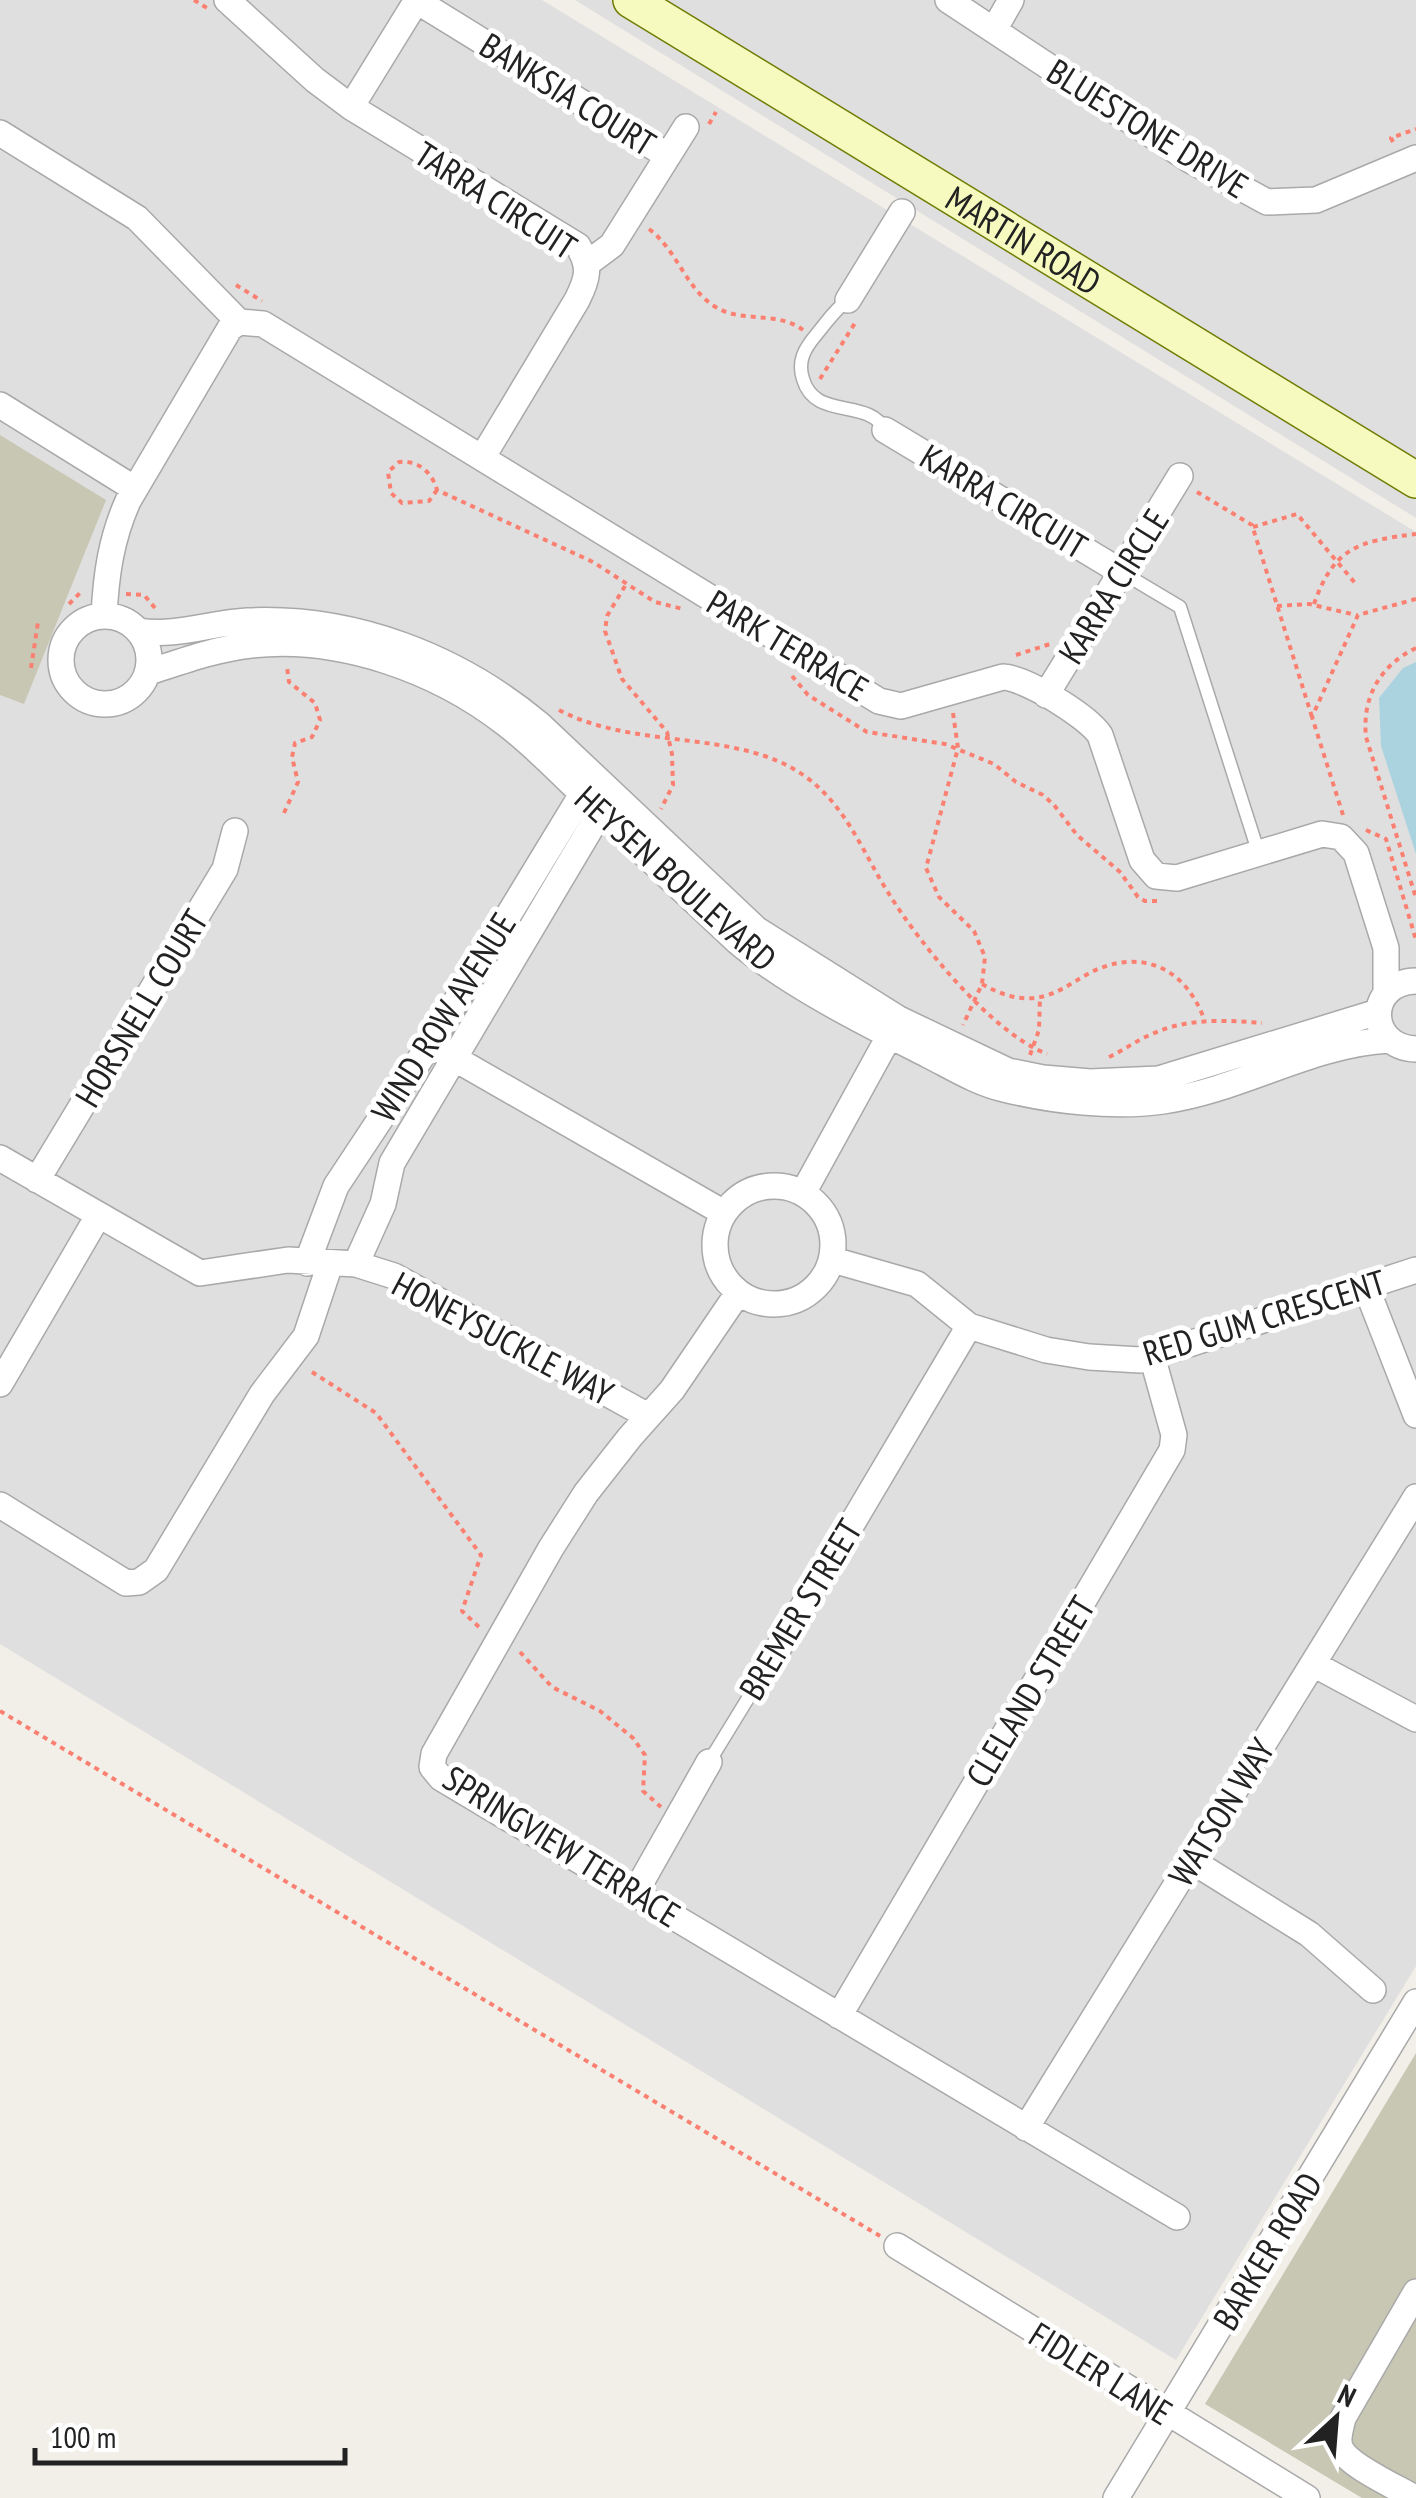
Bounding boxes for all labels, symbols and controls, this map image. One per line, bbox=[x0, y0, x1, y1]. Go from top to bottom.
street label: BANKSIA COURT bbox=[472, 22, 665, 166]
street label: BLUESTONE DRIVE bbox=[1039, 48, 1257, 208]
street label: TARRA CIRCUIT bbox=[406, 131, 586, 270]
street label: MARTIN ROAD bbox=[937, 175, 1109, 305]
street label: KARRA CIRCUIT bbox=[912, 433, 1096, 569]
street label: KARRA CIRCLE bbox=[1047, 500, 1179, 672]
street label: PARK TERRACE bbox=[699, 579, 877, 711]
street label: HEYSEN BOULEVARD bbox=[565, 775, 787, 981]
street label: HORSNELL COURT bbox=[64, 901, 218, 1115]
street label: WIND ROW AVENUE bbox=[360, 904, 526, 1130]
street label: RED GUM CRESCENT bbox=[1137, 1258, 1391, 1376]
street label: HONEYSUCKLE WAY bbox=[385, 1260, 621, 1416]
street label: BREMER STREET bbox=[728, 1510, 872, 1708]
street label: CLELAND STREET bbox=[955, 1587, 1105, 1795]
street label: WATSON WAY bbox=[1158, 1729, 1285, 1895]
street label: SPRINGVIEW TERRACE bbox=[435, 1755, 689, 1937]
street label: BARKER ROAD bbox=[1202, 2164, 1332, 2338]
street label: FIDLER LANE bbox=[1021, 2311, 1181, 2435]
north arrow bbox=[1286, 2368, 1386, 2468]
text: N bbox=[1332, 2375, 1362, 2415]
scale bar bbox=[35, 2403, 345, 2465]
text: 100 m bbox=[50, 2417, 116, 2456]

